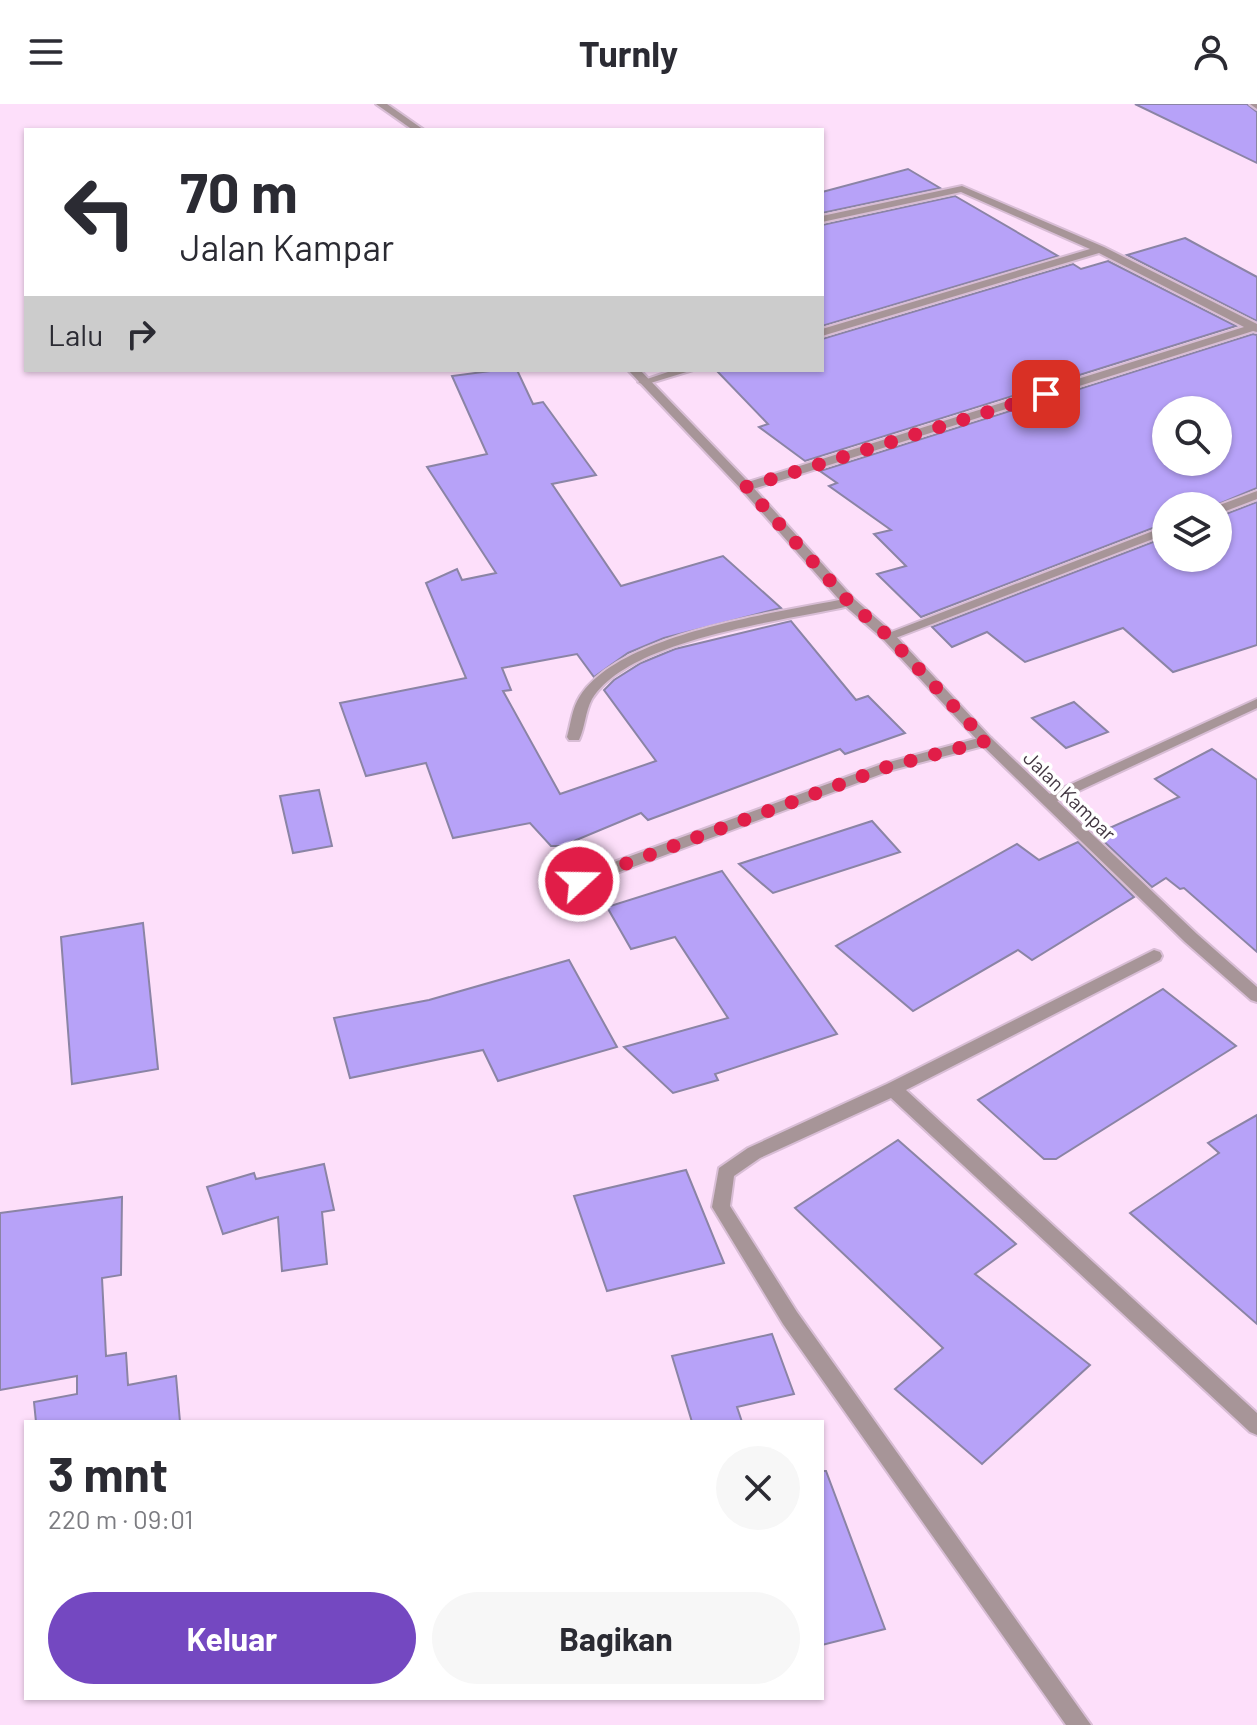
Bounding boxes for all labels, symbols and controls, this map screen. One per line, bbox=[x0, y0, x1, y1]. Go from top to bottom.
icon: menu bbox=[24, 30, 68, 74]
icon: person bbox=[1189, 30, 1233, 74]
text: Turnly bbox=[579, 31, 678, 74]
text: 70 m bbox=[180, 157, 298, 224]
icon: left bbox=[48, 160, 152, 264]
text: Jalan Kampar bbox=[180, 225, 394, 268]
icon: right bbox=[119, 312, 163, 356]
text: Lalu bbox=[48, 316, 103, 352]
pin bbox=[1012, 360, 1080, 428]
icon: arrive bbox=[1024, 372, 1068, 416]
map controls bbox=[1152, 396, 1232, 572]
button: search bbox=[1152, 396, 1232, 476]
button: layers bbox=[1152, 492, 1232, 572]
street label: Jalan Kampar bbox=[1019, 745, 1121, 845]
position arrow bbox=[537, 839, 621, 923]
text: 3 mnt bbox=[48, 1444, 168, 1502]
button: close bbox=[716, 1446, 800, 1530]
text: 220 m · 09:01 bbox=[48, 1503, 193, 1534]
button: Keluar bbox=[48, 1592, 416, 1684]
button: Bagikan bbox=[432, 1592, 800, 1684]

